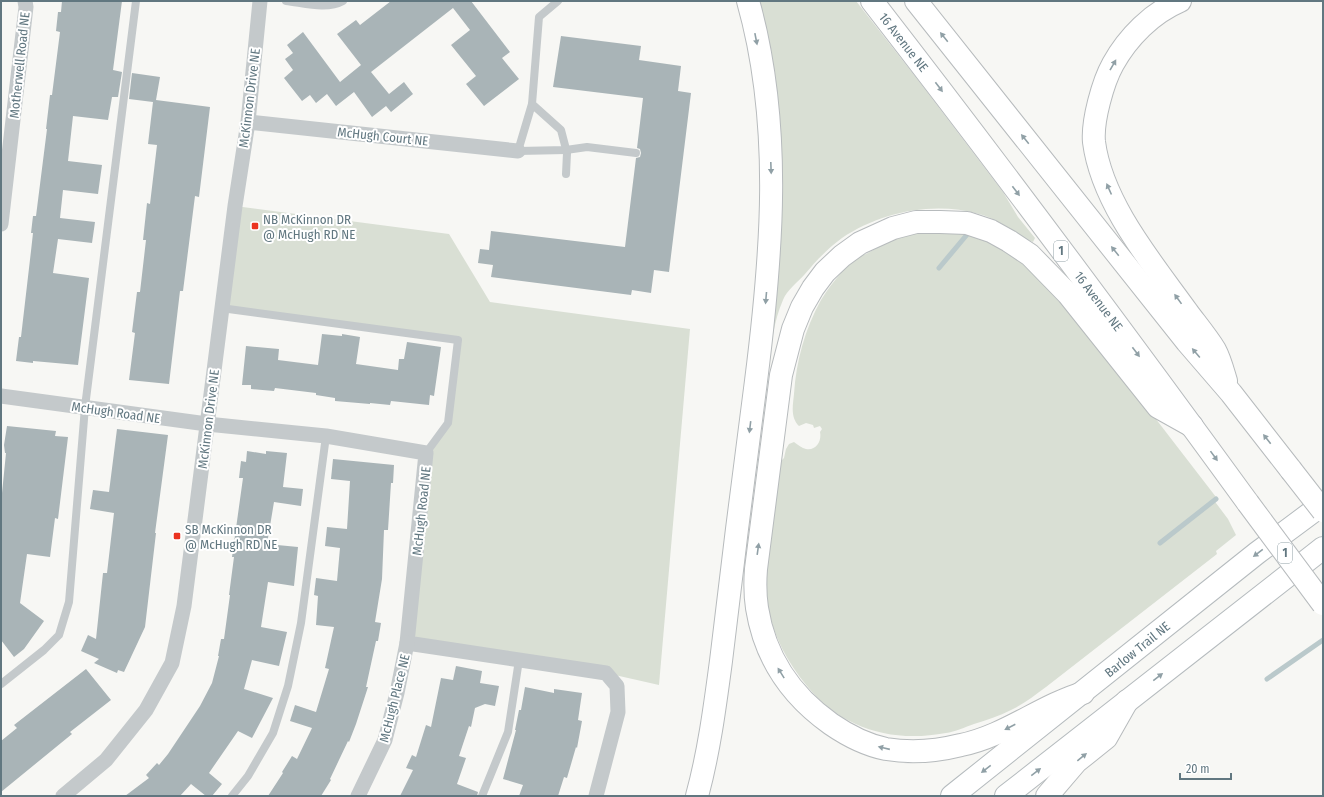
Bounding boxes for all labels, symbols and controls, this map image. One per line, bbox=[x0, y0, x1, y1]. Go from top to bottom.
street label: 16 Avenue NE bbox=[876, 10, 931, 75]
street label: Motherwell Road NE bbox=[6, 11, 33, 119]
one-way arrow bbox=[940, 32, 948, 43]
one-way arrow bbox=[754, 33, 760, 45]
street label: McKinnon Drive NE bbox=[236, 48, 263, 149]
one-way arrow bbox=[1109, 59, 1116, 71]
one-way arrow bbox=[934, 82, 943, 93]
street label: McHugh Court NE bbox=[337, 124, 429, 149]
one-way arrow bbox=[1021, 133, 1029, 144]
one-way arrow bbox=[768, 162, 774, 175]
one-way arrow bbox=[1105, 183, 1111, 195]
one-way arrow bbox=[1012, 186, 1021, 197]
place label: NB McKinnon DR @ McHugh RD NE bbox=[263, 212, 355, 242]
marker: NB McKinnon DR @ McHugh RD NE bbox=[250, 221, 260, 231]
road number: 1 bbox=[1054, 241, 1068, 261]
one-way arrow bbox=[1111, 246, 1119, 257]
street label: 16 Avenue NE bbox=[1071, 269, 1126, 334]
one-way arrow bbox=[762, 292, 769, 304]
one-way arrow bbox=[1174, 294, 1182, 304]
one-way arrow bbox=[1132, 346, 1140, 357]
one-way arrow bbox=[1192, 347, 1201, 358]
street label: McKinnon Drive NE bbox=[195, 369, 222, 470]
street label: McHugh Road NE bbox=[71, 399, 161, 426]
one-way arrow bbox=[747, 421, 753, 433]
one-way arrow bbox=[1263, 434, 1271, 445]
one-way arrow bbox=[1210, 451, 1218, 461]
street label: McHugh Road NE bbox=[409, 466, 434, 556]
place label: SB McKinnon DR @ McHugh RD NE bbox=[185, 522, 277, 552]
marker: SB McKinnon DR @ McHugh RD NE bbox=[172, 531, 182, 541]
one-way arrow bbox=[755, 542, 761, 555]
road number: 1 bbox=[1278, 543, 1292, 563]
one-way arrow bbox=[1253, 548, 1264, 557]
street label: Barlow Trail NE bbox=[1102, 618, 1173, 680]
street label: McHugh Place NE bbox=[376, 652, 413, 744]
one-way arrow bbox=[777, 668, 785, 679]
one-way arrow bbox=[1152, 673, 1163, 681]
one-way arrow bbox=[1004, 724, 1015, 730]
one-way arrow bbox=[878, 744, 890, 750]
one-way arrow bbox=[1077, 752, 1088, 761]
scale bar bbox=[1180, 755, 1231, 781]
text: 20 m bbox=[1186, 762, 1210, 776]
one-way arrow bbox=[981, 764, 992, 773]
one-way arrow bbox=[1031, 768, 1042, 776]

